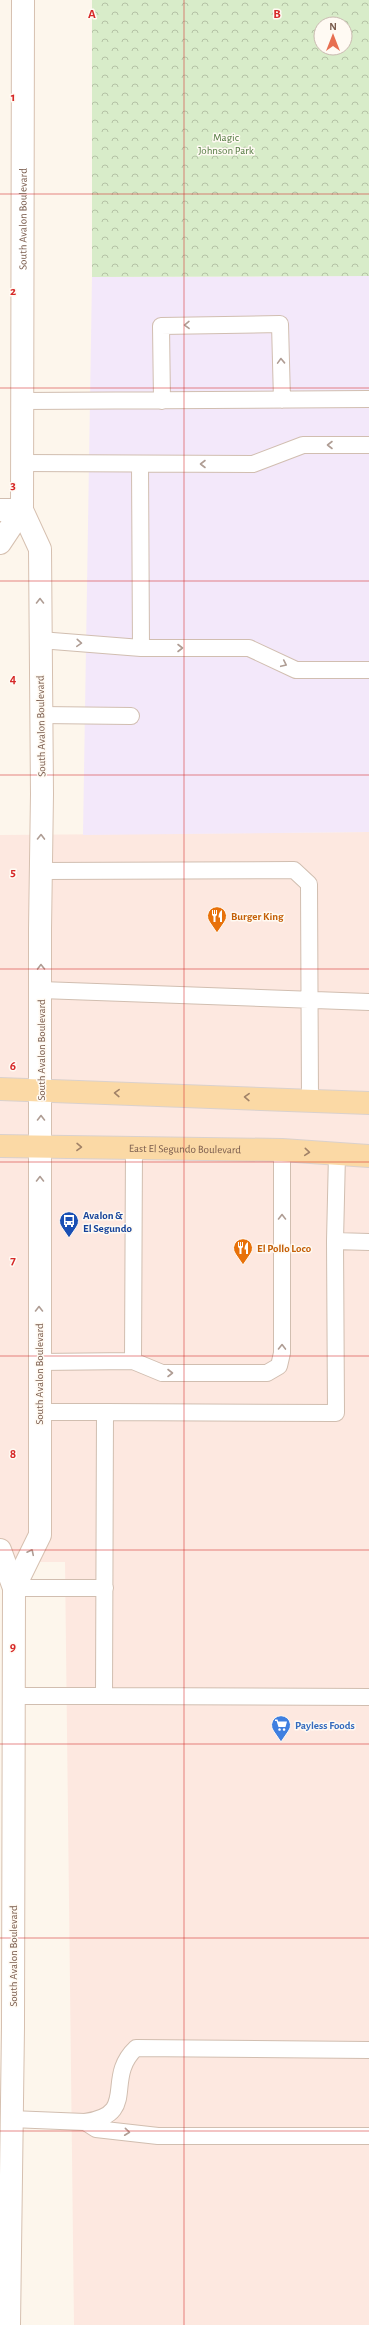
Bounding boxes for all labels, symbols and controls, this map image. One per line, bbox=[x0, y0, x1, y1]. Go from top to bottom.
text: A bbox=[88, 8, 96, 21]
text: B bbox=[273, 8, 281, 21]
north arrow bbox=[313, 16, 353, 56]
text: N bbox=[329, 21, 337, 32]
text: 1 bbox=[11, 91, 15, 104]
park label: Magic Johnson Park bbox=[198, 132, 254, 156]
street label: South Avalon Boulevard bbox=[17, 168, 28, 270]
text: 2 bbox=[10, 285, 16, 298]
one-way arrow bbox=[184, 321, 190, 330]
one-way arrow bbox=[277, 358, 285, 364]
one-way arrow bbox=[327, 441, 333, 449]
one-way arrow bbox=[200, 460, 206, 468]
text: 3 bbox=[10, 479, 16, 492]
one-way arrow bbox=[36, 598, 44, 604]
one-way arrow bbox=[76, 639, 82, 648]
one-way arrow bbox=[177, 644, 183, 652]
one-way arrow bbox=[280, 659, 287, 667]
text: 4 bbox=[10, 673, 17, 686]
street label: South Avalon Boulevard bbox=[35, 675, 47, 777]
one-way arrow bbox=[37, 834, 45, 840]
text: 5 bbox=[10, 866, 16, 879]
restaurant icon: Burger King bbox=[206, 905, 228, 933]
place label: Burger King bbox=[231, 911, 284, 922]
one-way arrow bbox=[37, 964, 45, 970]
street label: South Avalon Boulevard bbox=[36, 999, 47, 1101]
text: 6 bbox=[10, 1060, 16, 1073]
one-way arrow bbox=[114, 1088, 120, 1097]
one-way arrow bbox=[244, 1093, 250, 1102]
one-way arrow bbox=[36, 1115, 45, 1121]
street label: East El Segundo Boulevard bbox=[129, 1142, 241, 1155]
one-way arrow bbox=[76, 1143, 82, 1151]
one-way arrow bbox=[304, 1147, 310, 1156]
one-way arrow bbox=[36, 1176, 44, 1182]
bus stop icon: Avalon & El Segundo bbox=[58, 1210, 80, 1238]
place label: Avalon & El Segundo bbox=[83, 1210, 132, 1234]
one-way arrow bbox=[278, 1214, 286, 1220]
restaurant icon: El Pollo Loco bbox=[232, 1237, 254, 1265]
place label: El Pollo Loco bbox=[257, 1243, 312, 1254]
text: 7 bbox=[10, 1254, 16, 1267]
one-way arrow bbox=[35, 1306, 44, 1312]
street label: South Avalon Boulevard bbox=[34, 1323, 45, 1425]
one-way arrow bbox=[278, 1344, 286, 1350]
one-way arrow bbox=[167, 1369, 173, 1377]
text: 8 bbox=[10, 1448, 16, 1461]
one-way arrow bbox=[26, 1549, 34, 1557]
text: 9 bbox=[10, 1641, 16, 1654]
supermarket icon: Payless Foods bbox=[270, 1714, 292, 1742]
place label: Payless Foods bbox=[295, 1720, 355, 1731]
street label: South Avalon Boulevard bbox=[8, 1905, 19, 2007]
one-way arrow bbox=[124, 2128, 130, 2137]

